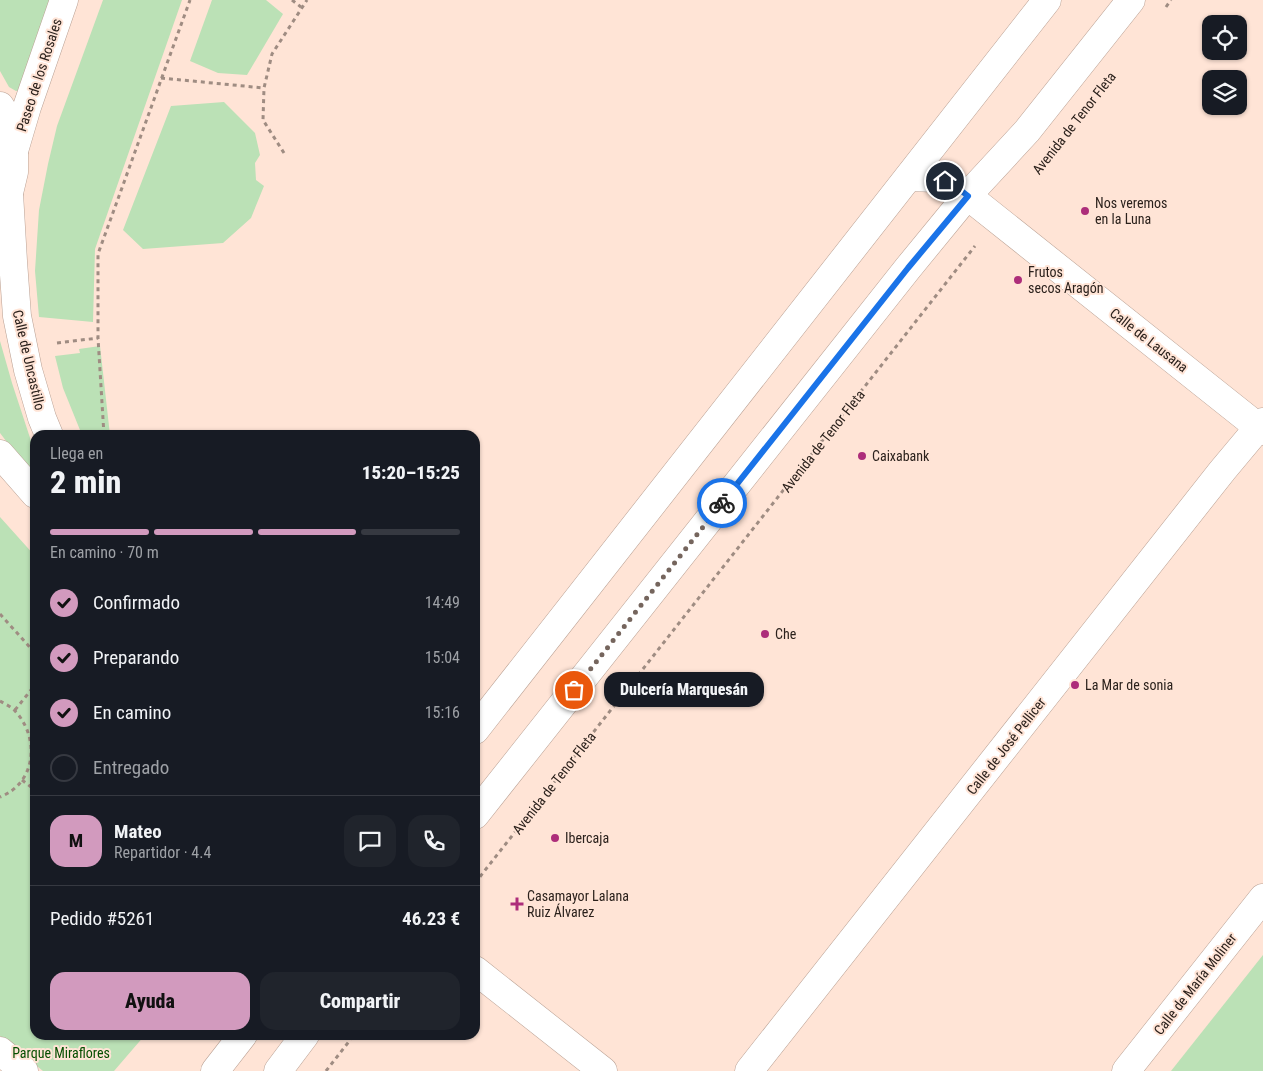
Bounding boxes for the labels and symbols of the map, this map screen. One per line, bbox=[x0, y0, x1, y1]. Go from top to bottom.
street label: Paseo de los Rosales bbox=[13, 16, 65, 134]
street label: Avenida de Tenor Fleta bbox=[1029, 69, 1119, 177]
pin bbox=[924, 160, 966, 202]
place label: Nos veremos en la Luna bbox=[1095, 195, 1167, 227]
marker: Nos veremos en la Luna bbox=[1079, 205, 1091, 217]
place label: Frutos secos Aragón bbox=[1028, 264, 1104, 296]
marker: Frutos secos Aragón bbox=[1012, 274, 1024, 286]
street label: Calle de Lausana bbox=[1107, 305, 1191, 375]
street label: Calle de Uncastillo bbox=[10, 308, 48, 412]
street label: Avenida de Tenor Fleta bbox=[778, 387, 868, 495]
place label: Caixabank bbox=[872, 448, 930, 464]
marker: Caixabank bbox=[856, 450, 868, 462]
courier bbox=[697, 478, 747, 528]
place label: Che bbox=[775, 626, 797, 642]
marker: Che bbox=[759, 628, 771, 640]
pin bbox=[553, 669, 595, 711]
callout: Dulcería Marquesán bbox=[604, 672, 764, 708]
place label: La Mar de sonia bbox=[1085, 677, 1173, 693]
marker: La Mar de sonia bbox=[1069, 679, 1081, 691]
street label: Calle de José Pellicer bbox=[963, 694, 1049, 798]
street label: Avenida de Tenor Fleta bbox=[509, 729, 599, 837]
place label: Ibercaja bbox=[565, 830, 609, 846]
marker: Ibercaja bbox=[549, 832, 561, 844]
place label: Casamayor Lalana Ruiz Álvarez bbox=[527, 888, 629, 920]
marker: Casamayor Lalana Ruiz Álvarez bbox=[511, 898, 523, 910]
street label: Calle de María Moliner bbox=[1151, 930, 1239, 1038]
park label: Parque Miraflores bbox=[12, 1045, 110, 1061]

